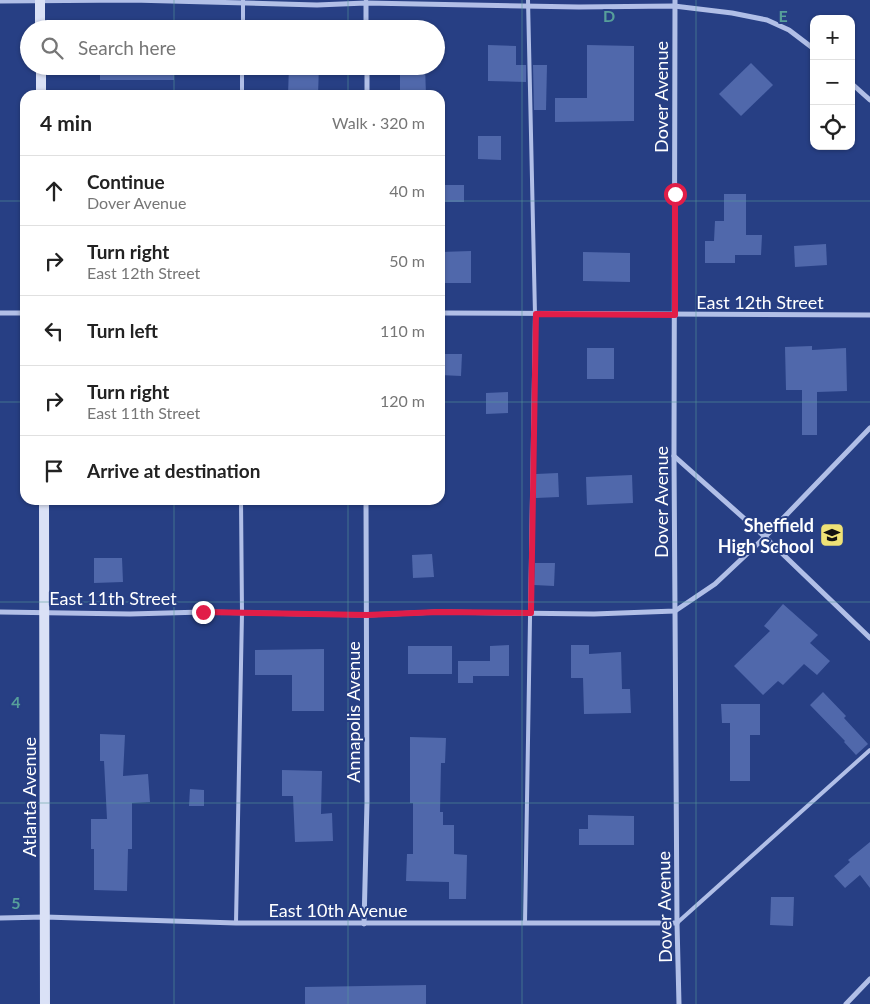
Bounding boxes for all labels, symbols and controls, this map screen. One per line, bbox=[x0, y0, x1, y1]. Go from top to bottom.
text: D bbox=[603, 6, 615, 25]
text: E bbox=[778, 6, 788, 25]
map controls bbox=[810, 15, 855, 150]
button: + bbox=[810, 15, 855, 60]
search box bbox=[20, 20, 445, 75]
icon: search bbox=[38, 34, 66, 62]
text: Search here bbox=[78, 36, 176, 59]
street label: Dover Avenue bbox=[650, 41, 672, 153]
button: − bbox=[810, 60, 855, 105]
button: locate bbox=[810, 105, 855, 150]
text: 4 min bbox=[40, 110, 92, 135]
text: Walk · 320 m bbox=[332, 113, 425, 132]
text: Continue bbox=[87, 170, 165, 193]
icon: ahead bbox=[40, 177, 68, 205]
text: 40 m bbox=[389, 181, 425, 200]
route start bbox=[664, 183, 687, 206]
text: Dover Avenue bbox=[87, 193, 186, 212]
text: Turn right bbox=[87, 240, 169, 263]
icon: right bbox=[40, 247, 68, 275]
text: 50 m bbox=[389, 251, 425, 270]
text: East 12th Street bbox=[87, 263, 200, 282]
street label: East 12th Street bbox=[696, 291, 824, 313]
icon: left bbox=[40, 317, 68, 345]
text: Turn left bbox=[87, 319, 158, 342]
text: 110 m bbox=[380, 321, 425, 340]
text: Turn right bbox=[87, 380, 169, 403]
icon: right bbox=[40, 387, 68, 415]
text: 120 m bbox=[380, 391, 425, 410]
text: East 11th Street bbox=[87, 403, 200, 422]
street label: Dover Avenue bbox=[650, 446, 672, 558]
icon: arrive bbox=[40, 457, 68, 485]
text: Arrive at destination bbox=[87, 459, 260, 482]
place label: Sheffield High School bbox=[718, 514, 814, 557]
school or university icon: Sheffield High School bbox=[819, 522, 845, 548]
street label: East 11th Street bbox=[49, 587, 177, 609]
route end bbox=[192, 601, 215, 624]
street label: Annapolis Avenue bbox=[342, 641, 364, 783]
text: 4 bbox=[11, 692, 21, 711]
street label: Atlanta Avenue bbox=[18, 737, 40, 857]
street label: Dover Avenue bbox=[652, 851, 676, 963]
text: 5 bbox=[11, 893, 21, 912]
street label: East 10th Avenue bbox=[268, 899, 408, 921]

